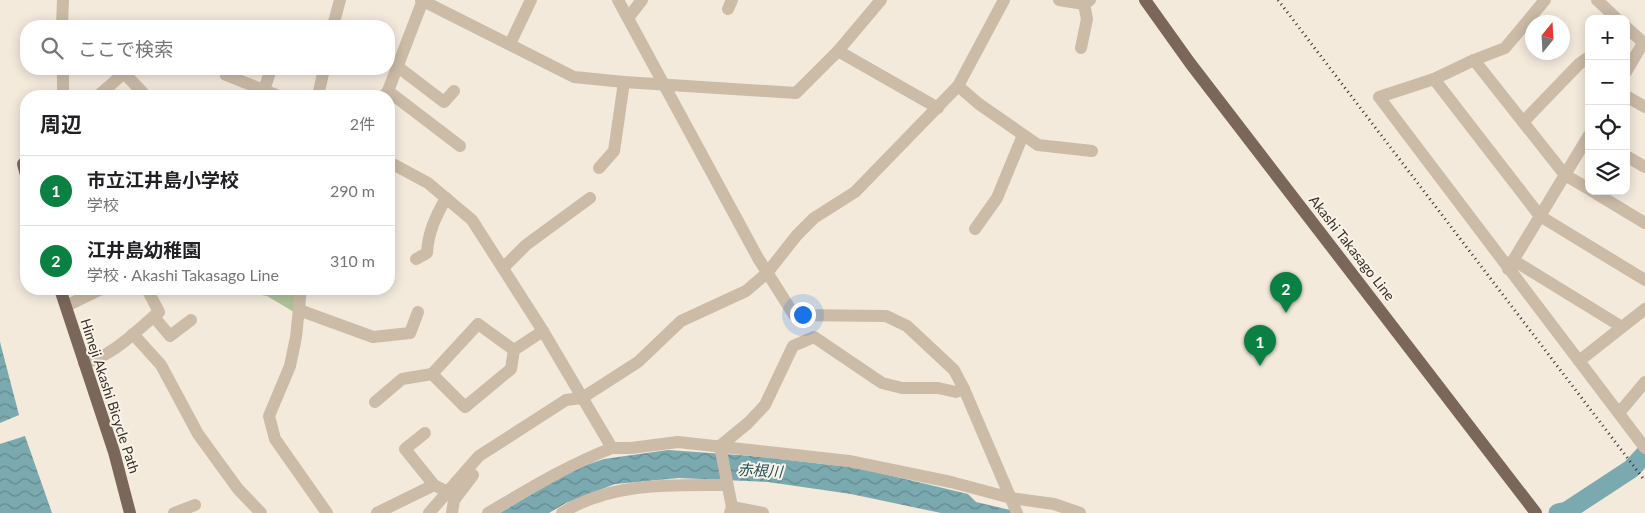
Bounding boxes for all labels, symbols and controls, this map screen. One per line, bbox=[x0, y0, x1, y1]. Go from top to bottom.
north arrow bbox=[1525, 15, 1570, 60]
map controls bbox=[1585, 15, 1630, 195]
button: + bbox=[1585, 15, 1630, 60]
search box bbox=[20, 20, 395, 75]
icon: search bbox=[38, 34, 66, 62]
text: ここで検索 bbox=[78, 37, 173, 60]
button: − bbox=[1585, 60, 1630, 105]
button: locate bbox=[1585, 105, 1630, 150]
text: 周辺 bbox=[40, 111, 82, 136]
text: 2件 bbox=[350, 114, 375, 133]
button: layers bbox=[1585, 150, 1630, 195]
text: 市立江井島小学校 bbox=[87, 168, 239, 191]
text: 1 bbox=[51, 181, 61, 200]
text: 290 m bbox=[330, 181, 375, 200]
street label: Akashi Takasago Line bbox=[1306, 192, 1399, 304]
text: 学校 bbox=[87, 195, 119, 214]
text: 江井島幼稚園 bbox=[87, 238, 201, 261]
text: 2 bbox=[51, 251, 61, 270]
text: 310 m bbox=[330, 251, 375, 270]
text: 学校 · Akashi Takasago Line bbox=[87, 265, 279, 284]
pin: 2 bbox=[1270, 272, 1302, 313]
your location bbox=[790, 302, 816, 328]
street label: Himeji Akashi Bicycle Path bbox=[77, 316, 144, 475]
pin: 1 bbox=[1244, 325, 1276, 366]
water label: 赤根川 bbox=[737, 460, 785, 480]

